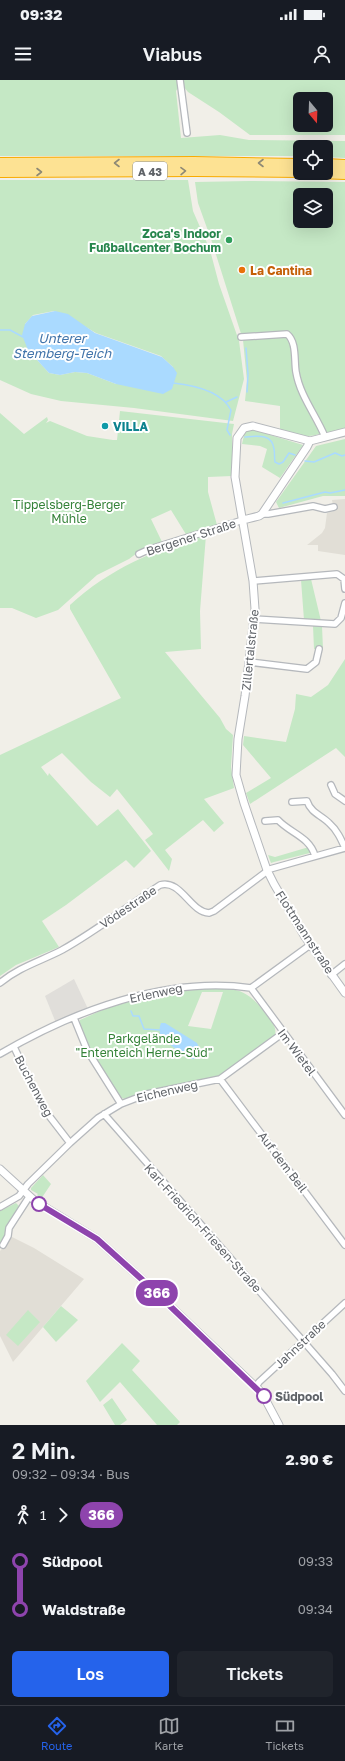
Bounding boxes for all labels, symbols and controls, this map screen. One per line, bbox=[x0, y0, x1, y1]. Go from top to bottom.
text: 09:32 bbox=[20, 5, 62, 23]
icon: menu bbox=[12, 43, 34, 65]
text: Viabus bbox=[143, 43, 202, 65]
icon: person bbox=[311, 43, 333, 65]
north arrow bbox=[293, 92, 333, 132]
map controls bbox=[293, 92, 333, 228]
button: locate bbox=[293, 140, 333, 180]
one-way arrow bbox=[114, 158, 120, 167]
one-way arrow bbox=[258, 159, 264, 167]
road number: A 43 bbox=[133, 162, 167, 180]
one-way arrow bbox=[180, 167, 186, 175]
one-way arrow bbox=[36, 168, 42, 176]
button: layers bbox=[293, 188, 333, 228]
place label: Zoca's Indoor Fußballcenter Bochum bbox=[89, 226, 221, 255]
marker: Zoca's Indoor Fußballcenter Bochum bbox=[224, 235, 234, 245]
place label: La Cantina bbox=[250, 263, 312, 278]
marker: La Cantina bbox=[237, 265, 247, 275]
water label: Unterer Stemberg-Teich bbox=[13, 330, 112, 361]
place label: VILLA bbox=[113, 419, 149, 434]
marker: VILLA bbox=[100, 421, 110, 431]
park label: Tippelsberg-Berger Mühle bbox=[13, 497, 125, 526]
street label: Bergener Straße bbox=[144, 515, 238, 559]
street label: Zillertalstraße bbox=[238, 609, 262, 691]
street label: Vödestraße bbox=[97, 883, 159, 931]
street label: Flottmannstraße bbox=[273, 888, 337, 976]
street label: Erlenweg bbox=[128, 980, 184, 1006]
street label: Im Wietel bbox=[275, 1026, 320, 1078]
park label: Parkgelände "Ententeich Herne-Süd" bbox=[76, 1031, 212, 1060]
street label: Buchenweg bbox=[12, 1053, 56, 1119]
street label: Eichenweg bbox=[135, 1077, 199, 1105]
street label: Auf dem Beil bbox=[255, 1129, 311, 1196]
street label: Karl-Friedrich-Friesen-Straße bbox=[141, 1161, 265, 1295]
unlabelled marker bbox=[31, 1196, 47, 1212]
line badge: 366 bbox=[134, 1280, 180, 1306]
text: 366 bbox=[144, 1284, 170, 1301]
street label: Jahnstraße bbox=[271, 1316, 329, 1372]
marker: Südpool bbox=[256, 1388, 272, 1404]
place label: Südpool bbox=[275, 1389, 323, 1404]
text: 2 Min. bbox=[12, 1437, 76, 1464]
text: 2.90 € bbox=[285, 1450, 333, 1468]
text: 09:32 – 09:34 · Bus bbox=[12, 1466, 130, 1482]
icon: walk bbox=[12, 1504, 34, 1526]
icon: forward bbox=[52, 1504, 74, 1526]
text: 366 bbox=[88, 1506, 115, 1523]
text: 1 bbox=[40, 1507, 46, 1523]
text: Südpool bbox=[42, 1552, 102, 1570]
text: 09:33 bbox=[298, 1553, 333, 1569]
text: Waldstraße bbox=[42, 1600, 126, 1618]
text: 09:34 bbox=[298, 1601, 333, 1617]
button: Los bbox=[12, 1651, 169, 1697]
button: Tickets bbox=[177, 1651, 333, 1697]
tab: Route bbox=[41, 1715, 72, 1752]
tab: Karte bbox=[155, 1715, 184, 1752]
tab: Tickets bbox=[266, 1715, 304, 1752]

